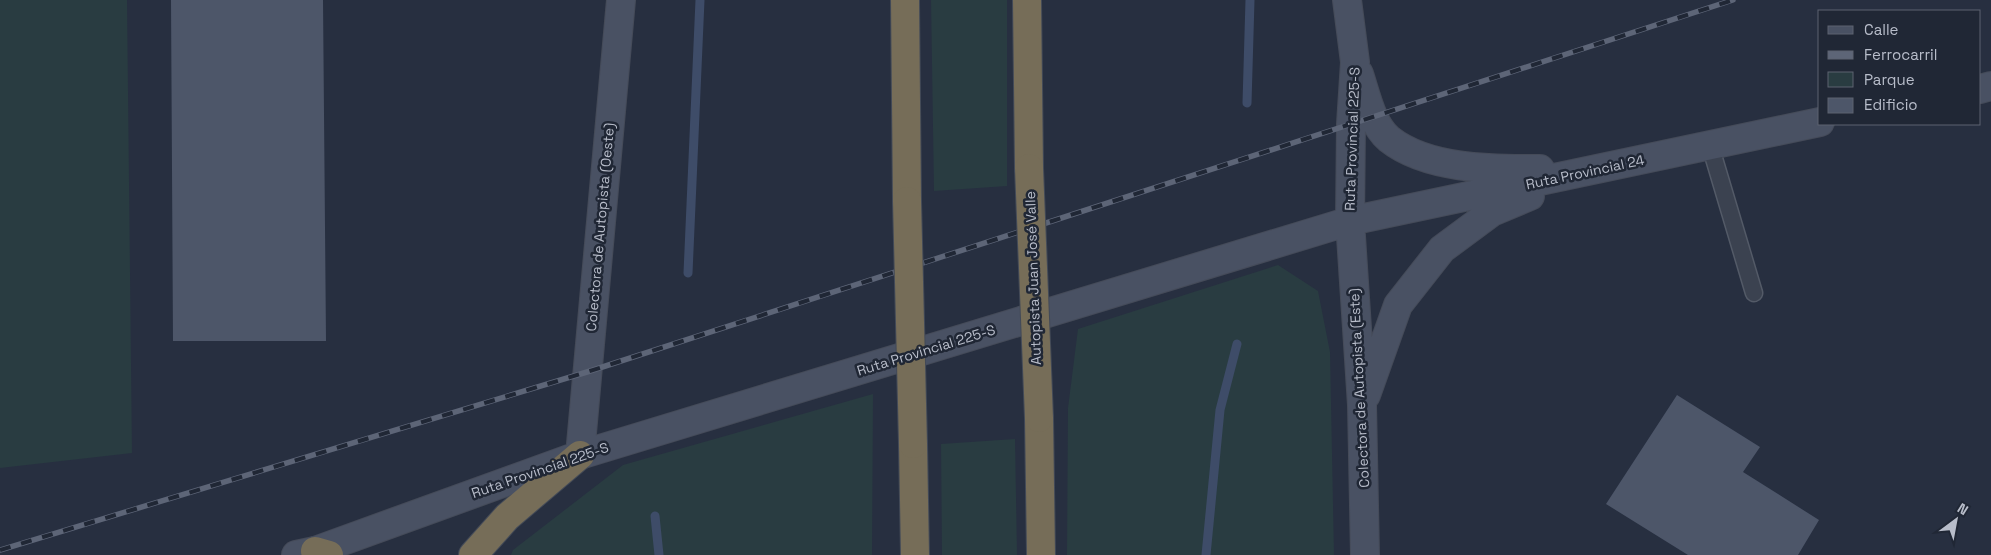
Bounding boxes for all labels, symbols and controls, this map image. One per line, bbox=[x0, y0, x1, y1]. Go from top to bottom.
legend bbox=[1818, 10, 1981, 125]
text: Calle bbox=[1864, 20, 1899, 39]
text: Ferrocarril bbox=[1864, 45, 1937, 64]
street label: Ruta Provincial 225-S bbox=[1340, 67, 1364, 211]
text: Parque bbox=[1864, 70, 1915, 89]
text: Edificio bbox=[1864, 95, 1918, 114]
street label: Colectora de Autopista (Oeste) bbox=[582, 122, 618, 332]
street label: Ruta Provincial 24 bbox=[1524, 151, 1646, 193]
street label: Autopista Juan José Valle bbox=[1021, 191, 1045, 365]
street label: Colectora de Autopista (Este) bbox=[1345, 288, 1373, 488]
street label: Ruta Provincial 225-S bbox=[855, 320, 997, 380]
street label: Ruta Provincial 225-S bbox=[469, 438, 611, 502]
north arrow bbox=[1931, 495, 1981, 545]
text: N bbox=[1954, 499, 1972, 519]

